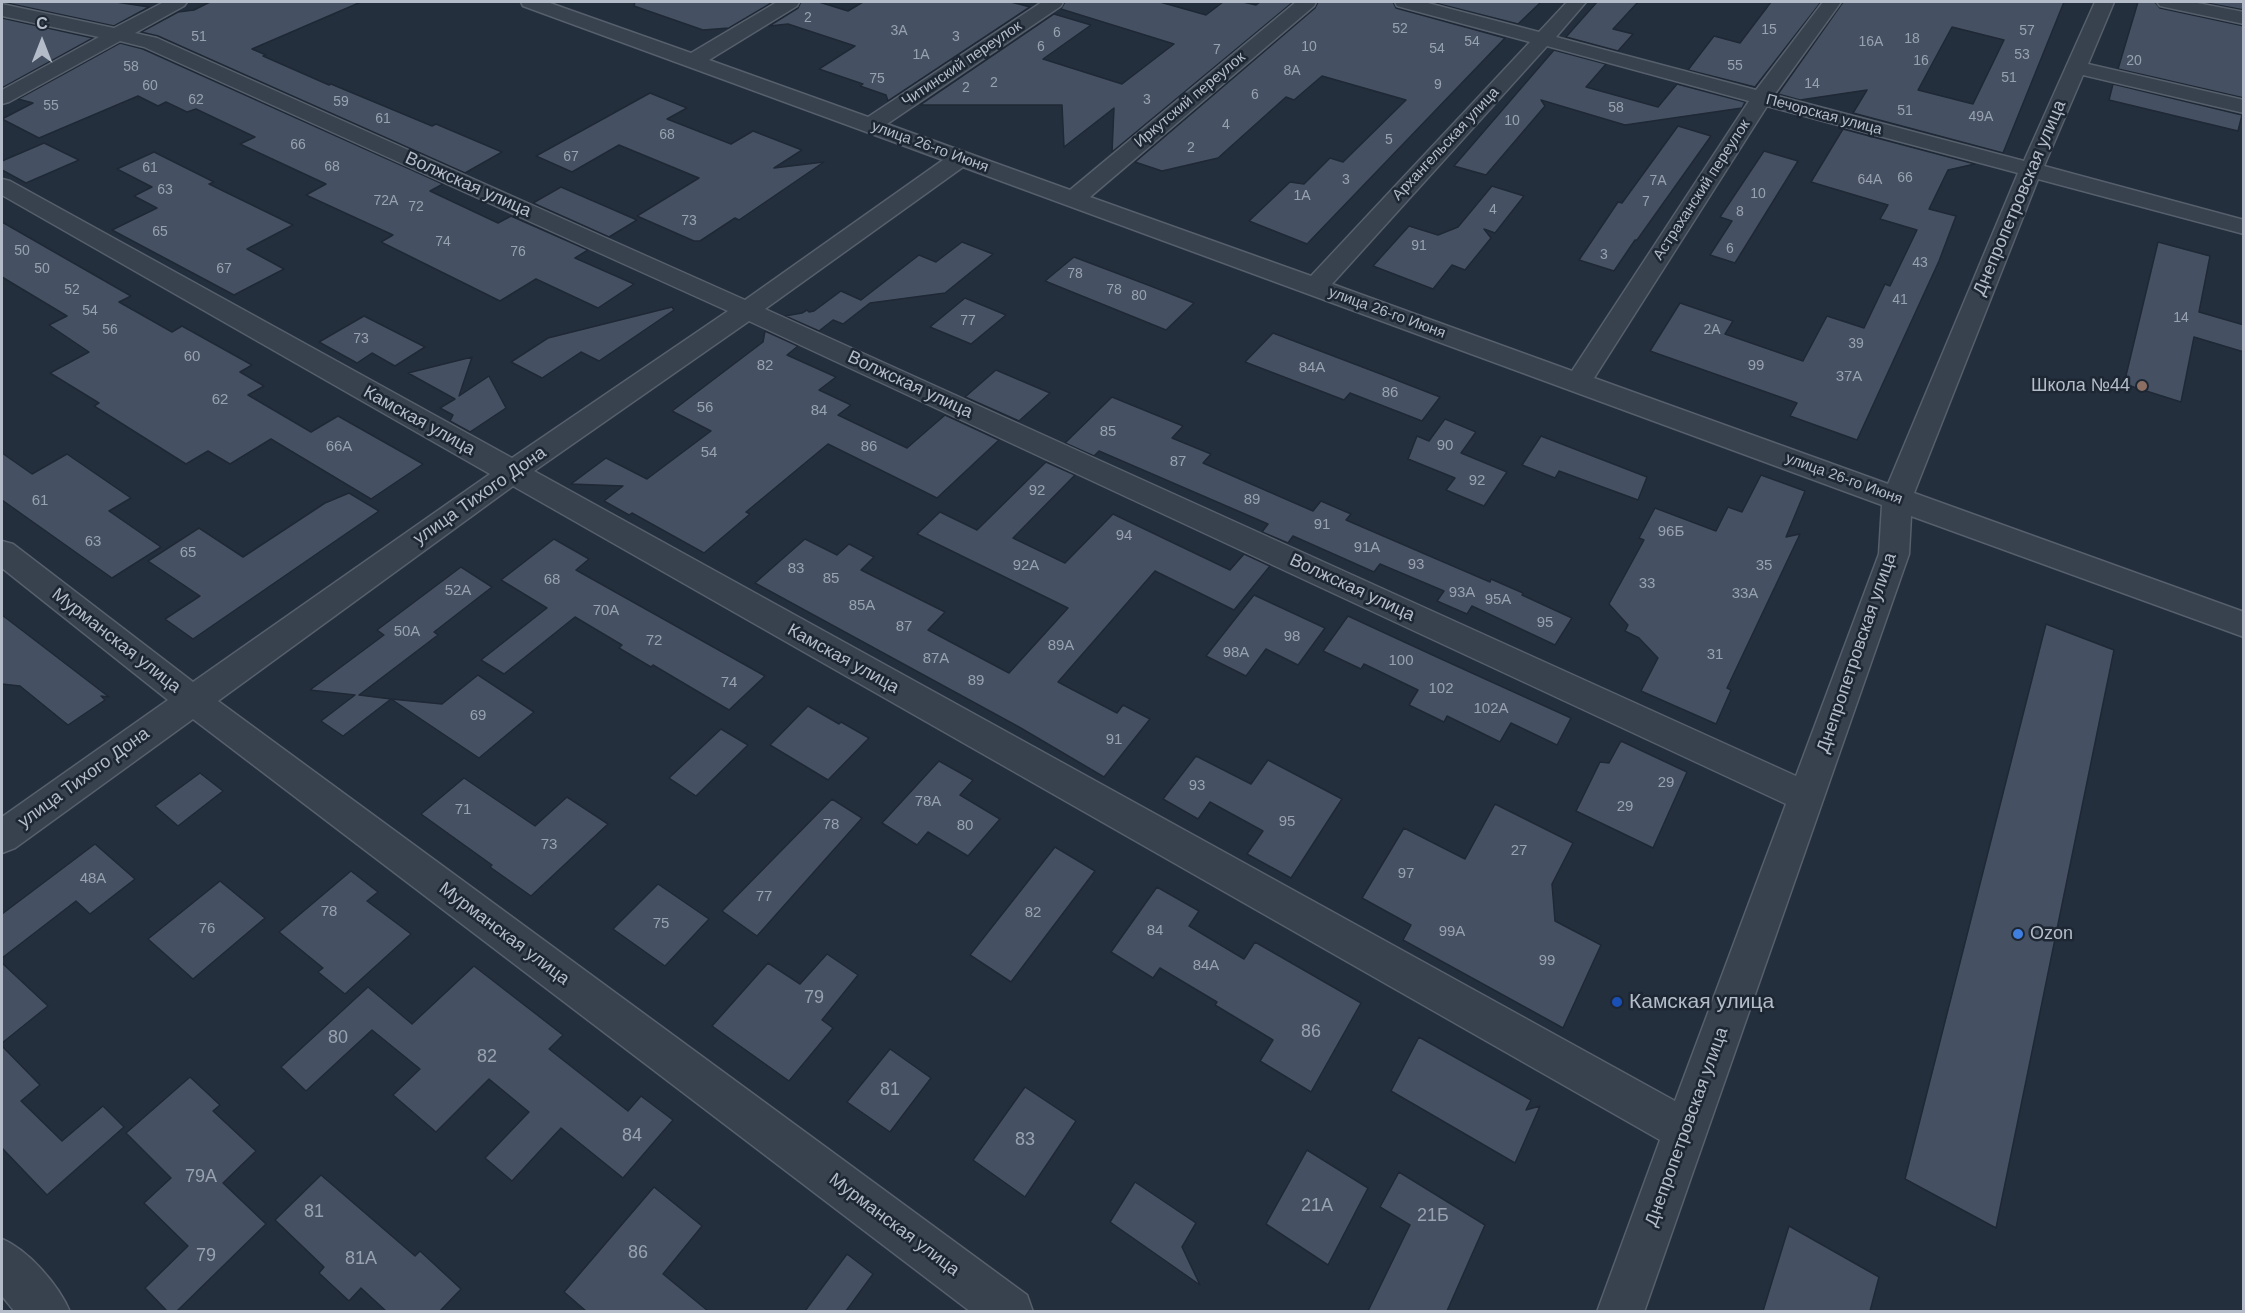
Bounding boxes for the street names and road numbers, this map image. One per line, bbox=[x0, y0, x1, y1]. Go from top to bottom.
street label: Читинский переулок bbox=[899, 17, 1025, 111]
street label: Иркутский переулок bbox=[1131, 48, 1249, 152]
street label: Архангельская улица bbox=[1389, 84, 1503, 204]
street label: Печорская улица bbox=[1764, 91, 1884, 139]
street label: Днепропетровская улица bbox=[1969, 97, 2071, 299]
street label: Астраханский переулок bbox=[1650, 116, 1754, 264]
street label: улица 26-го Июня bbox=[869, 117, 991, 177]
street label: Волжская улица bbox=[402, 148, 534, 222]
street label: улица 26-го Июня bbox=[1326, 283, 1448, 343]
street label: Волжская улица bbox=[844, 347, 976, 423]
street label: Камская улица bbox=[359, 381, 479, 461]
street label: улица Тихого Дона bbox=[409, 442, 551, 550]
street label: улица 26-го Июня bbox=[1783, 449, 1905, 509]
street label: Волжская улица bbox=[1286, 550, 1418, 626]
street label: Днепропетровская улица bbox=[1813, 550, 1901, 756]
street label: Мурманская улица bbox=[47, 584, 185, 698]
street label: Камская улица bbox=[783, 619, 903, 699]
street label: улица Тихого Дона bbox=[14, 723, 154, 833]
street label: Мурманская улица bbox=[434, 878, 574, 990]
street label: Днепропетровская улица bbox=[1641, 1025, 1733, 1229]
street label: Мурманская улица bbox=[824, 1169, 964, 1281]

